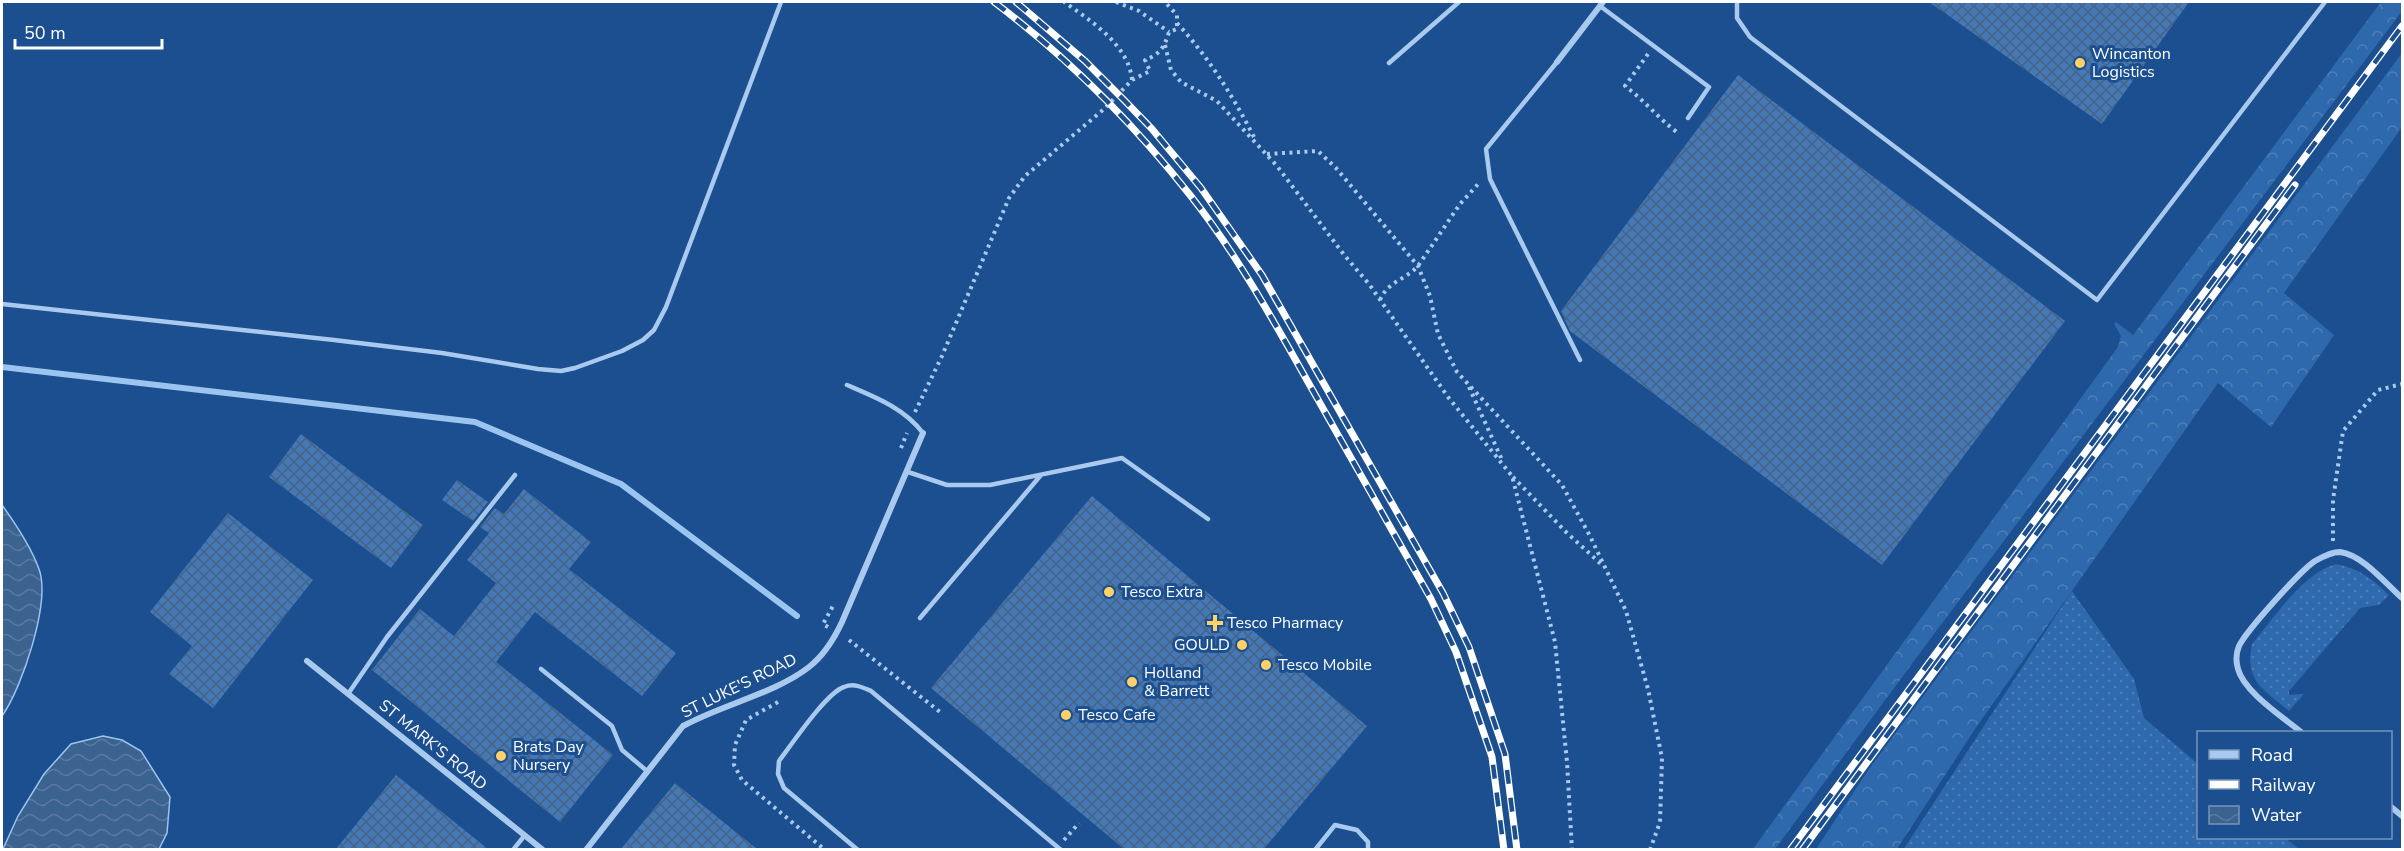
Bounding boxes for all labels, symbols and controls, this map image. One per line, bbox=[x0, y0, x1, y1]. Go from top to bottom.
scale bar bbox=[15, 12, 162, 50]
text: 50 m bbox=[24, 21, 66, 45]
place label: Wincanton Logistics bbox=[2092, 43, 2171, 83]
marker: Wincanton Logistics bbox=[2073, 56, 2087, 70]
place label: Tesco Extra bbox=[1121, 581, 1203, 603]
marker: Tesco Extra bbox=[1102, 585, 1116, 599]
place label: Tesco Pharmacy bbox=[1227, 612, 1344, 634]
marker: Tesco Pharmacy bbox=[1208, 616, 1222, 630]
place label: GOULD bbox=[1174, 634, 1230, 656]
marker: GOULD bbox=[1235, 638, 1249, 652]
street label: ST LUKE'S ROAD bbox=[677, 648, 801, 724]
place label: Tesco Mobile bbox=[1278, 654, 1372, 676]
marker: Tesco Mobile bbox=[1259, 658, 1273, 672]
place label: Holland & Barrett bbox=[1144, 662, 1210, 702]
marker: Holland & Barrett bbox=[1125, 675, 1139, 689]
street label: ST MARK'S ROAD bbox=[374, 695, 492, 795]
place label: Tesco Cafe bbox=[1078, 704, 1155, 726]
marker: Tesco Cafe bbox=[1059, 708, 1073, 722]
legend bbox=[2197, 731, 2392, 839]
place label: Brats Day Nursery bbox=[513, 736, 585, 776]
text: Road bbox=[2251, 743, 2293, 767]
marker: Brats Day Nursery bbox=[494, 749, 508, 763]
text: Railway bbox=[2251, 773, 2316, 797]
text: Water bbox=[2251, 803, 2302, 827]

